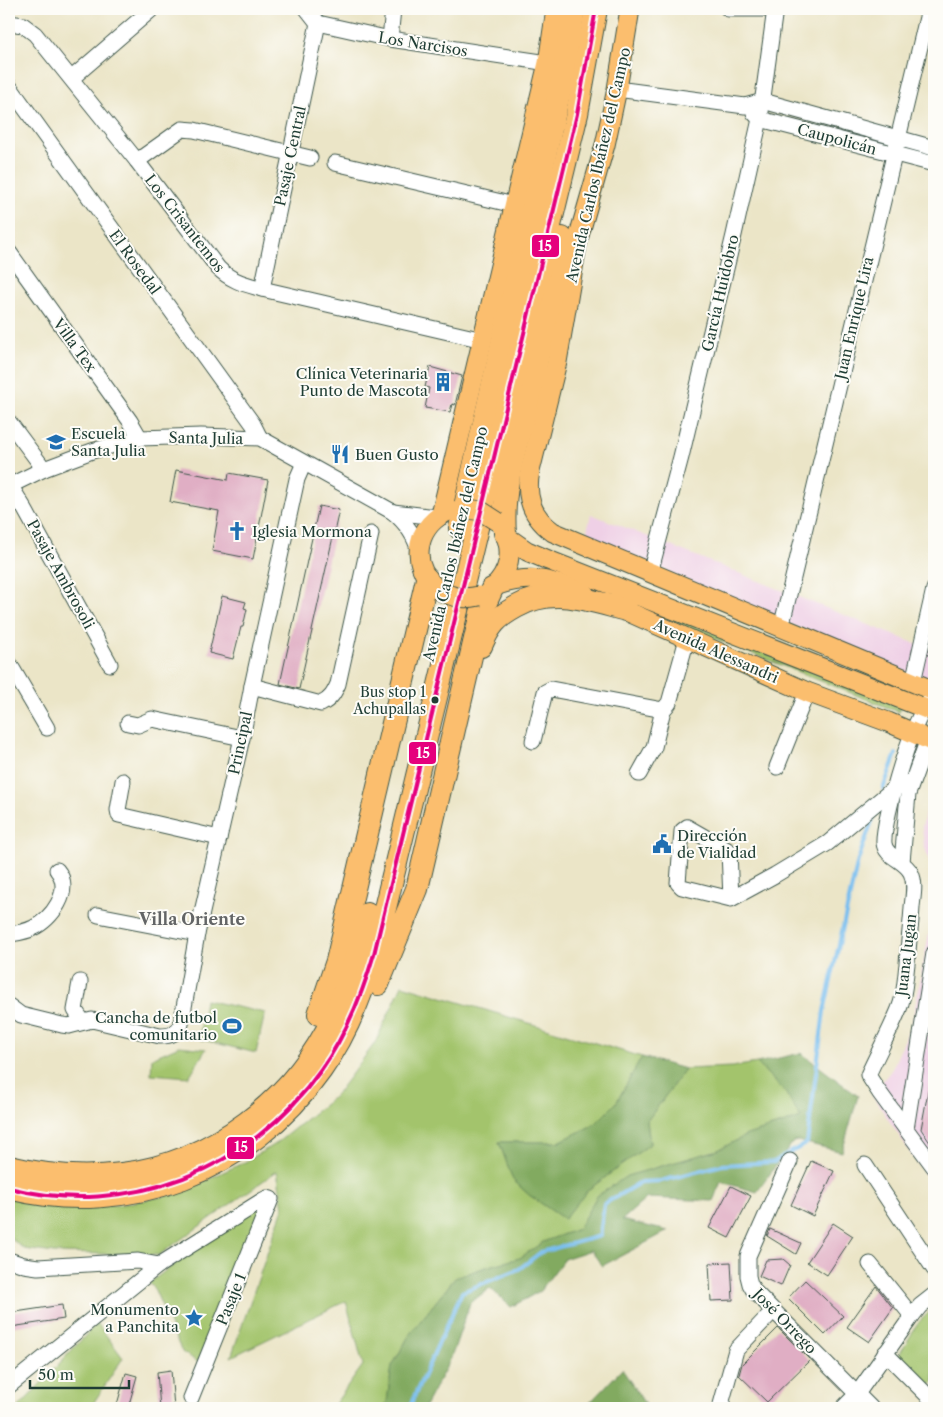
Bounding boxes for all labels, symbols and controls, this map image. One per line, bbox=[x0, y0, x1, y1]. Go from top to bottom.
street label: Los Narcisos bbox=[377, 28, 469, 60]
street label: Avenida Carlos Ibáñez del Campo bbox=[561, 45, 634, 285]
street label: Pasaje Central bbox=[270, 104, 310, 208]
street label: Caupolicán bbox=[795, 119, 879, 159]
street label: Los Crisantemos bbox=[141, 170, 229, 276]
street label: El Rosedal bbox=[105, 226, 165, 298]
street label: García Huidobro bbox=[697, 233, 743, 353]
line badge: 15 bbox=[531, 234, 560, 258]
text: 15 bbox=[538, 237, 552, 255]
street label: Juan Enrique Lira bbox=[830, 255, 877, 383]
street label: Villa Tex bbox=[49, 314, 101, 376]
place label: Clínica Veterinaria Punto de Mascota bbox=[296, 364, 428, 400]
building icon: Clínica Veterinaria Punto de Mascota bbox=[432, 371, 454, 393]
place label: Escuela Santa Julia bbox=[71, 424, 146, 460]
street label: Avenida Carlos Ibáñez del Campo bbox=[418, 424, 491, 664]
street label: Santa Julia bbox=[169, 428, 244, 448]
school or university icon: Escuela Santa Julia bbox=[45, 431, 67, 453]
restaurant icon: Buen Gusto bbox=[329, 443, 351, 465]
place label: Buen Gusto bbox=[355, 445, 439, 464]
street label: Pasaje Ambrosoli bbox=[23, 516, 99, 632]
church icon: Iglesia Mormona bbox=[226, 520, 248, 542]
place label: Iglesia Mormona bbox=[252, 522, 372, 541]
street label: Avenida Alessandri bbox=[650, 614, 782, 687]
place label: Bus stop 1 Achupallas bbox=[352, 683, 426, 718]
marker: Bus stop 1 Achupallas bbox=[430, 695, 440, 705]
street label: Principal bbox=[224, 709, 256, 776]
line badge: 15 bbox=[408, 741, 437, 765]
text: 15 bbox=[416, 744, 430, 762]
place label: Dirección de Vialidad bbox=[677, 826, 756, 862]
public building icon: Dirección de Vialidad bbox=[651, 833, 673, 855]
district label: Villa Oriente bbox=[138, 909, 245, 929]
street label: Juana Jugan bbox=[891, 912, 921, 999]
place label: Cancha de futbol comunitario bbox=[95, 1008, 218, 1044]
sports icon: Cancha de futbol comunitario bbox=[221, 1015, 243, 1037]
line badge: 15 bbox=[226, 1136, 255, 1160]
text: 15 bbox=[234, 1138, 248, 1156]
street label: Pasaje 1 bbox=[212, 1269, 250, 1328]
street label: José Orrego bbox=[748, 1283, 821, 1358]
place label: Monumento a Panchita bbox=[90, 1300, 179, 1336]
place icon: Monumento a Panchita bbox=[183, 1307, 205, 1329]
scale bar bbox=[30, 1357, 129, 1389]
text: 50 m bbox=[38, 1365, 74, 1384]

